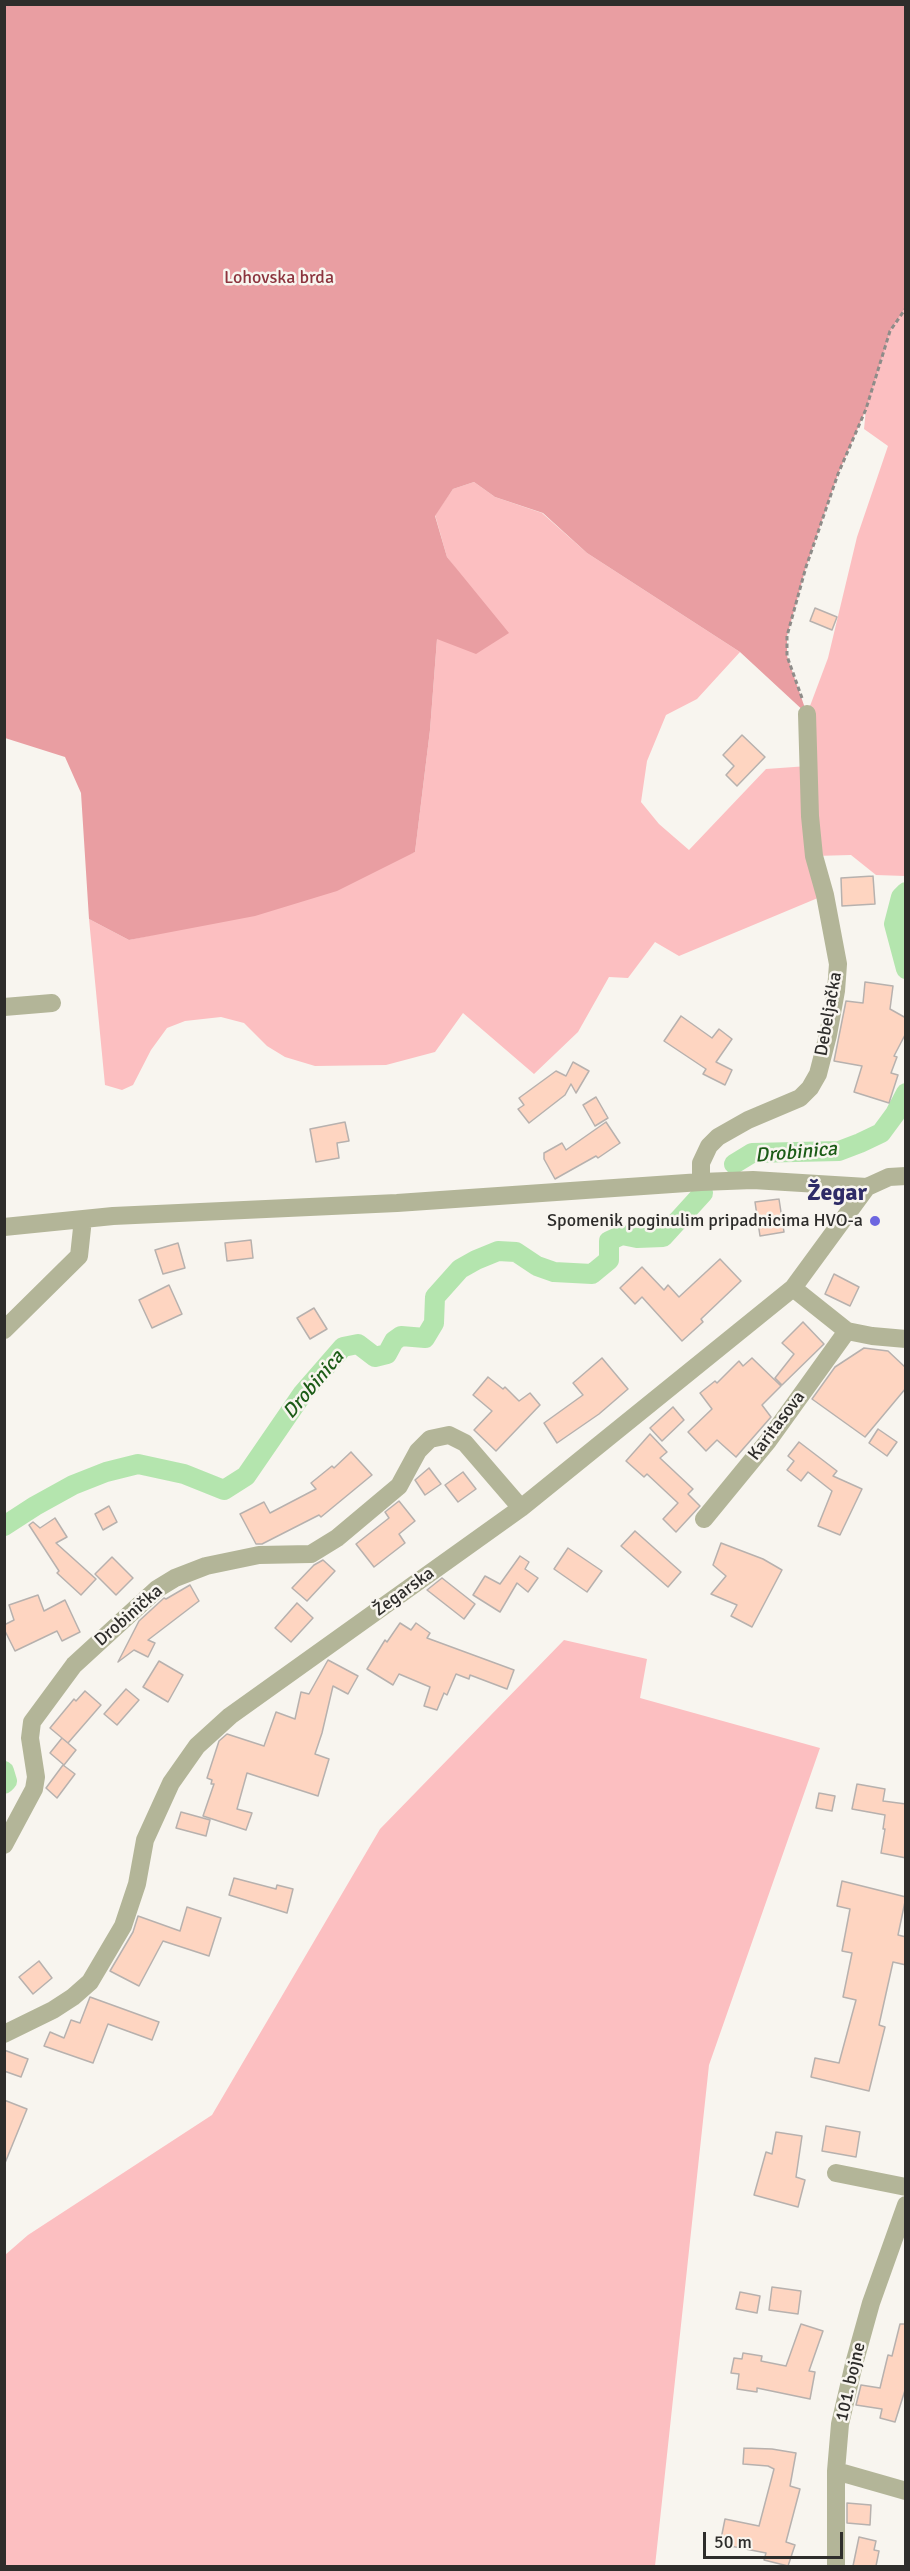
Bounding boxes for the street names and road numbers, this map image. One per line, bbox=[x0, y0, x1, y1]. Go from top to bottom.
street label: Debeljačka bbox=[811, 970, 847, 1058]
street label: Karitasova bbox=[744, 1387, 810, 1465]
street label: Žegarska bbox=[369, 1563, 439, 1621]
street label: Drobinička bbox=[91, 1581, 167, 1651]
street label: 101. bojne bbox=[831, 2340, 871, 2424]

